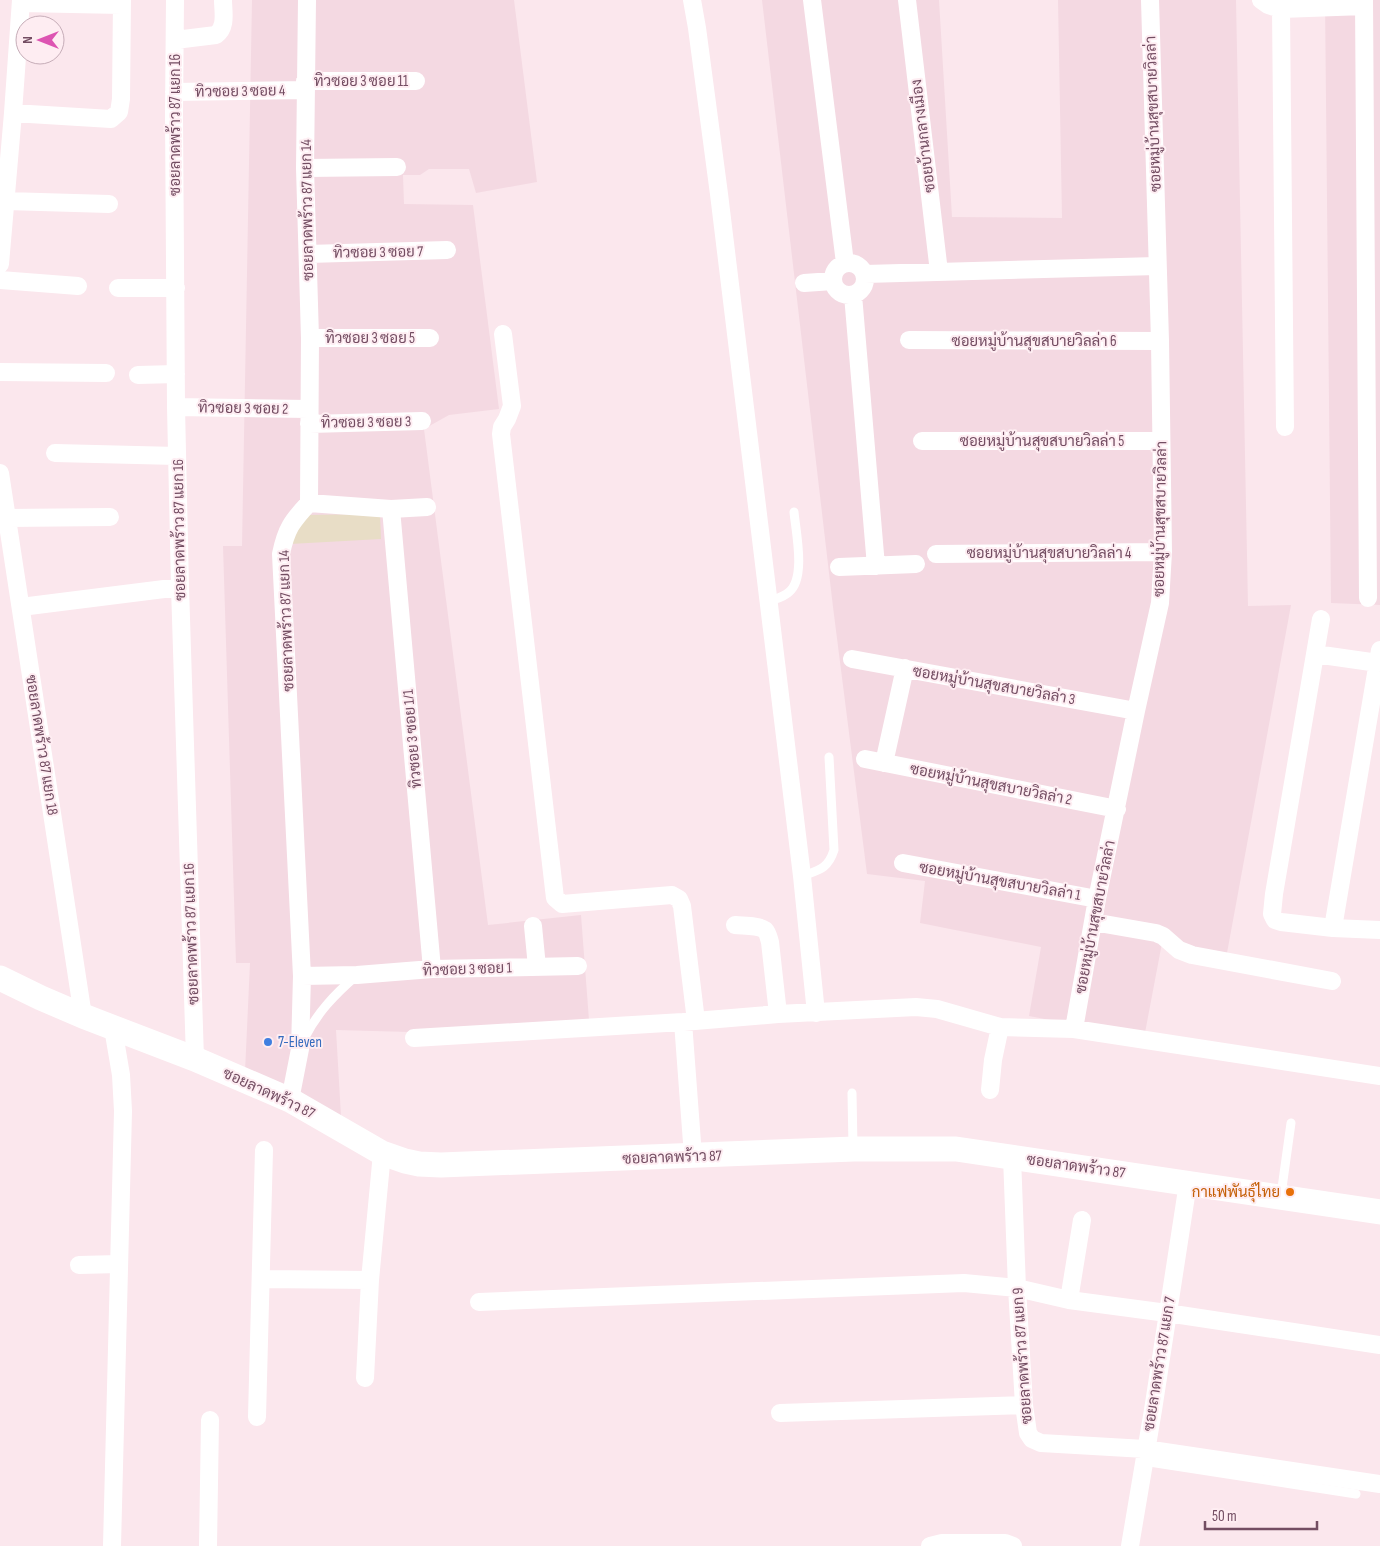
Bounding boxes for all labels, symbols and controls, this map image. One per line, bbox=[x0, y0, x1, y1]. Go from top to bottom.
north arrow bbox=[15, 15, 65, 65]
text: N bbox=[19, 36, 36, 44]
street label: ซอยหมู่บ้านสุขสบายวิลล่า bbox=[1140, 36, 1167, 192]
street label: ซอยลาดพร้าว 87 แยก 16 bbox=[165, 54, 185, 196]
street label: ทิวซอย 3 ซอย 11 bbox=[314, 72, 409, 91]
street label: ซอยบ้านกลางเมือง bbox=[906, 78, 940, 194]
street label: ทิวซอย 3 ซอย 4 bbox=[195, 81, 285, 102]
street label: ซอยลาดพร้าว 87 แยก 14 bbox=[296, 139, 318, 281]
street label: ทิวซอย 3 ซอย 7 bbox=[333, 242, 423, 263]
street label: ทิวซอย 3 ซอย 5 bbox=[325, 329, 415, 348]
street label: ซอยหมู่บ้านสุขสบายวิลล่า 6 bbox=[951, 331, 1117, 352]
street label: ทิวซอย 3 ซอย 2 bbox=[198, 398, 288, 419]
street label: ทิวซอย 3 ซอย 3 bbox=[321, 412, 411, 433]
street label: ซอยหมู่บ้านสุขสบายวิลล่า 5 bbox=[960, 431, 1124, 452]
street label: ซอยหมู่บ้านสุขสบายวิลล่า bbox=[1149, 441, 1172, 597]
street label: ซอยลาดพร้าว 87 แยก 16 bbox=[168, 459, 190, 601]
street label: ซอยหมู่บ้านสุขสบายวิลล่า 4 bbox=[967, 543, 1131, 564]
street label: ซอยลาดพร้าว 87 แยก 14 bbox=[274, 550, 298, 692]
street label: ซอยหมู่บ้านสุขสบายวิลล่า 3 bbox=[911, 661, 1077, 710]
street label: ซอยลาดพร้าว 87 แยก 18 bbox=[21, 673, 63, 817]
street label: ทิวซอย 3 ซอย 1/1 bbox=[399, 688, 426, 789]
street label: ซอยหมู่บ้านสุขสบายวิลล่า 2 bbox=[908, 758, 1074, 811]
street label: ซอยหมู่บ้านสุขสบายวิลล่า bbox=[1070, 838, 1121, 996]
street label: ซอยหมู่บ้านสุขสบายวิลล่า 1 bbox=[917, 857, 1083, 906]
street label: ซอยลาดพร้าว 87 แยก 16 bbox=[179, 863, 203, 1005]
street label: ทิวซอย 3 ซอย 1 bbox=[422, 958, 513, 981]
place label: 7-Eleven bbox=[278, 1033, 322, 1052]
marker: 7-Eleven bbox=[262, 1036, 274, 1048]
street label: ซอยลาดพร้าว 87 bbox=[220, 1063, 318, 1123]
street label: ซอยลาดพร้าว 87 bbox=[622, 1145, 722, 1169]
street label: ซอยลาดพร้าว 87 bbox=[1025, 1149, 1127, 1183]
place label: กาแฟพันธ์ุไทย bbox=[1192, 1182, 1280, 1203]
marker: กาแฟพันธ์ุไทย bbox=[1284, 1186, 1296, 1198]
street label: ซอยลาดพร้าว 87 แยก 9 bbox=[1007, 1287, 1037, 1425]
street label: ซอยลาดพร้าว 87 แยก 7 bbox=[1138, 1295, 1180, 1433]
scale bar bbox=[1205, 1498, 1318, 1530]
text: 50 m bbox=[1212, 1507, 1237, 1526]

